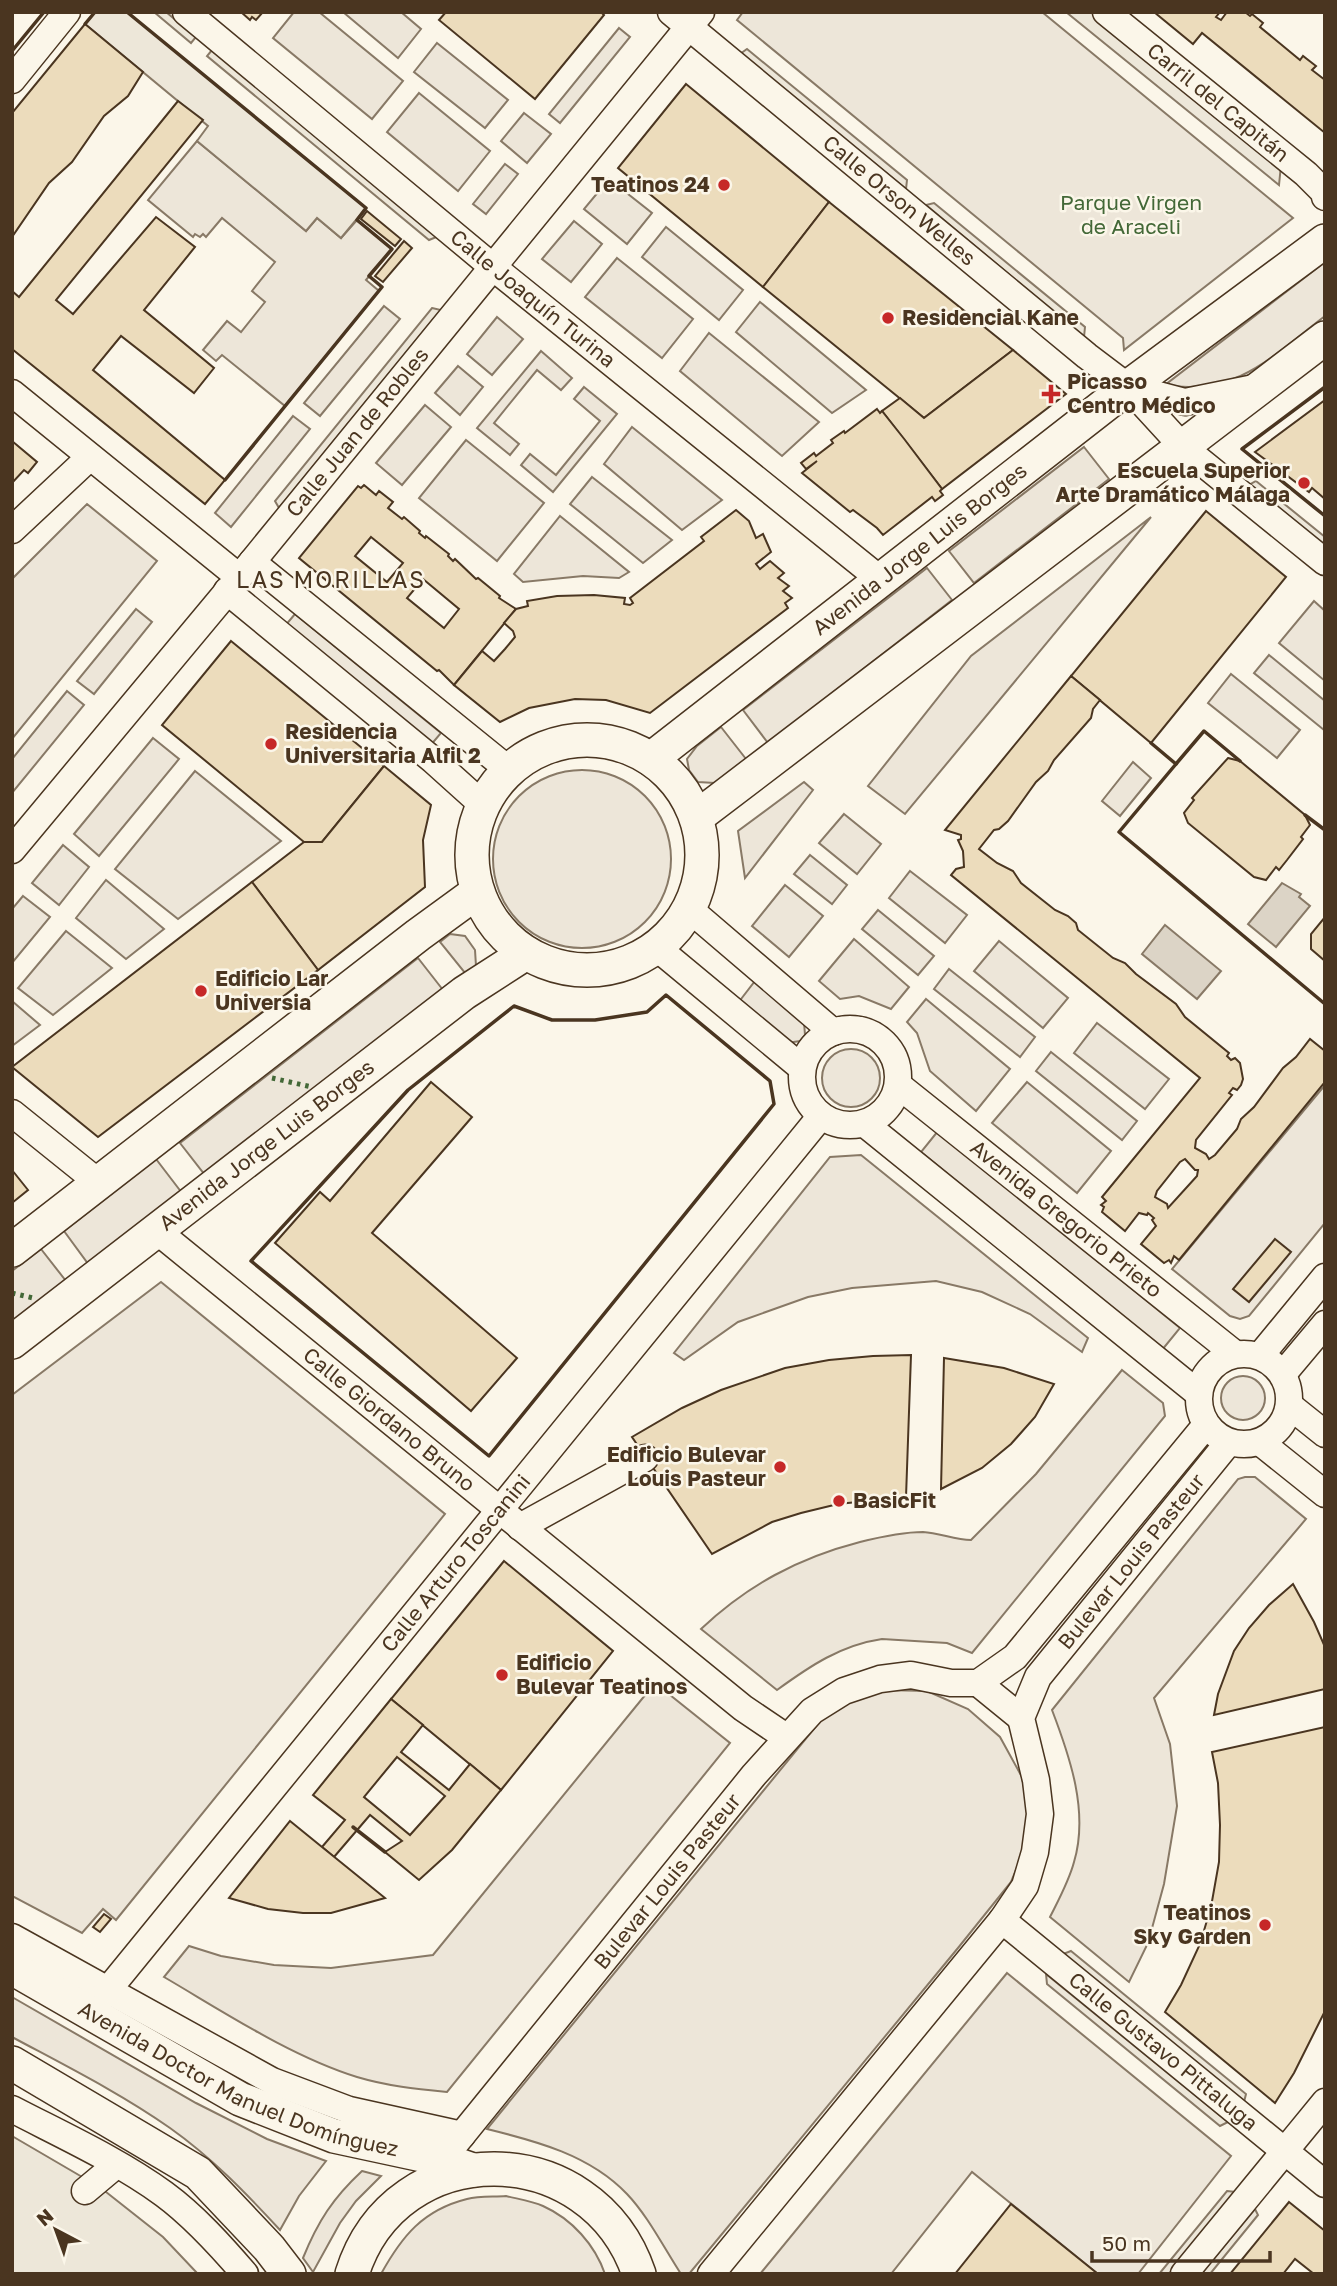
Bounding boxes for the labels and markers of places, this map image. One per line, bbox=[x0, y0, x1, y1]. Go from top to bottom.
place label: Teatinos 24 bbox=[591, 171, 710, 197]
marker: Teatinos 24 bbox=[716, 177, 732, 193]
place label: Residencial Kane bbox=[902, 304, 1079, 330]
marker: Residencial Kane bbox=[880, 310, 896, 326]
place label: Picasso Centro Médico bbox=[1067, 368, 1216, 418]
marker: Picasso Centro Médico bbox=[1041, 384, 1061, 404]
place label: Escuela Superior Arte Dramático Málaga bbox=[1056, 457, 1290, 507]
marker: Escuela Superior Arte Dramático Málaga bbox=[1296, 475, 1312, 491]
place label: Residencia Universitaria Alfil 2 bbox=[285, 718, 481, 768]
marker: Residencia Universitaria Alfil 2 bbox=[263, 736, 279, 752]
place label: Edificio Lar Universia bbox=[215, 965, 328, 1015]
marker: Edificio Lar Universia bbox=[193, 983, 209, 999]
place label: Edificio Bulevar Louis Pasteur bbox=[607, 1441, 766, 1491]
marker: Edificio Bulevar Louis Pasteur bbox=[772, 1459, 788, 1475]
place label: BasicFit bbox=[853, 1487, 936, 1513]
marker: BasicFit bbox=[831, 1493, 847, 1509]
place label: Edificio Bulevar Teatinos bbox=[516, 1649, 688, 1699]
marker: Edificio Bulevar Teatinos bbox=[494, 1667, 510, 1683]
place label: Teatinos Sky Garden bbox=[1133, 1899, 1251, 1949]
marker: Teatinos Sky Garden bbox=[1257, 1917, 1273, 1933]

